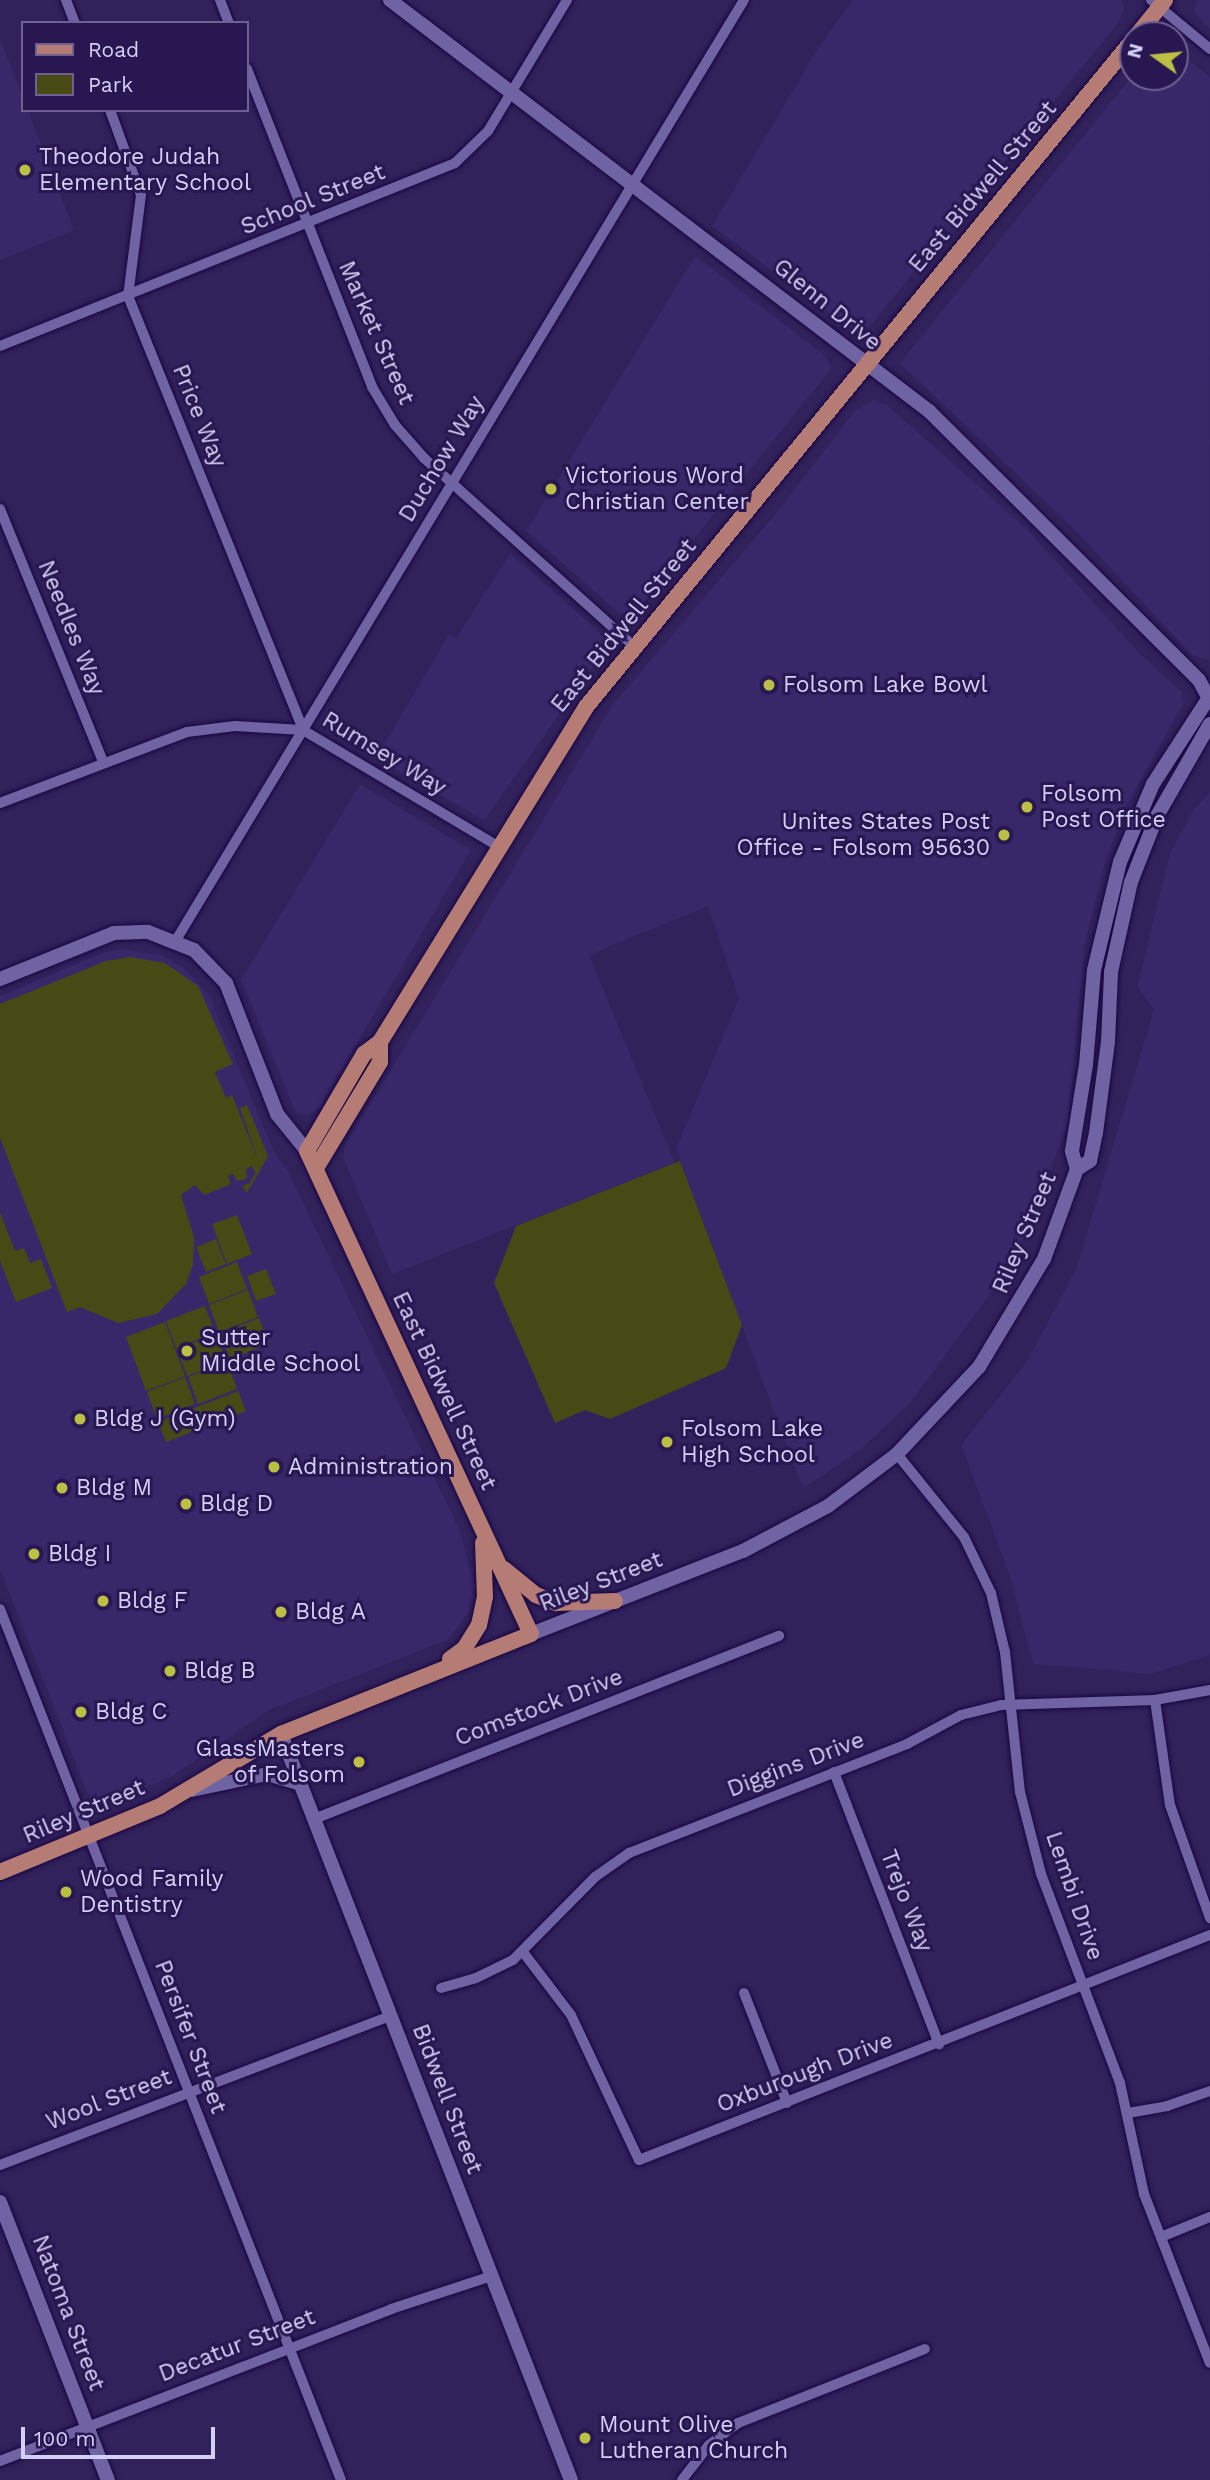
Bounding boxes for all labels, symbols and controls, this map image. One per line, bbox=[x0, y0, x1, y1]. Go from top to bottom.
legend bbox=[21, 21, 248, 112]
north arrow bbox=[1119, 21, 1189, 91]
text: Road bbox=[88, 37, 139, 62]
text: N bbox=[1122, 41, 1148, 61]
text: Park bbox=[88, 72, 133, 97]
street label: East Bidwell Street bbox=[903, 95, 1063, 279]
place label: Theodore Judah Elementary School bbox=[39, 143, 251, 197]
street label: School Street bbox=[237, 158, 389, 242]
marker: Theodore Judah Elementary School bbox=[17, 162, 33, 178]
street label: Glenn Drive bbox=[768, 253, 886, 357]
street label: Market Street bbox=[332, 257, 420, 409]
street label: Price Way bbox=[166, 360, 232, 472]
street label: Duchow Way bbox=[393, 390, 491, 528]
place label: Victorious Word Christian Center bbox=[565, 462, 749, 516]
marker: Victorious Word Christian Center bbox=[543, 481, 559, 497]
street label: East Bidwell Street bbox=[545, 533, 703, 719]
street label: Needles Way bbox=[31, 556, 111, 700]
place label: Folsom Lake Bowl bbox=[783, 671, 988, 699]
marker: Folsom Lake Bowl bbox=[761, 677, 777, 693]
street label: Rumsey Way bbox=[316, 706, 452, 802]
place label: Folsom Post Office bbox=[1041, 780, 1166, 834]
marker: Folsom Post Office bbox=[1019, 799, 1035, 815]
place label: Unites States Post Office - Folsom 95630 bbox=[736, 808, 990, 862]
marker: Unites States Post Office - Folsom 95630 bbox=[996, 827, 1012, 843]
street label: Riley Street bbox=[987, 1168, 1063, 1298]
street label: East Bidwell Street bbox=[386, 1287, 502, 1495]
place label: Sutter Middle School bbox=[201, 1324, 360, 1378]
marker: Sutter Middle School bbox=[179, 1343, 195, 1359]
place label: Bldg J (Gym) bbox=[94, 1405, 236, 1433]
marker: Bldg J (Gym) bbox=[72, 1411, 88, 1427]
place label: Folsom Lake High School bbox=[681, 1415, 823, 1469]
marker: Folsom Lake High School bbox=[659, 1434, 675, 1450]
place label: Administration bbox=[288, 1453, 453, 1481]
marker: Administration bbox=[266, 1459, 282, 1475]
place label: Bldg M bbox=[76, 1474, 152, 1502]
marker: Bldg M bbox=[54, 1480, 70, 1496]
place label: Bldg D bbox=[200, 1490, 273, 1518]
marker: Bldg D bbox=[178, 1496, 194, 1512]
place label: Bldg I bbox=[48, 1540, 111, 1568]
marker: Bldg I bbox=[26, 1546, 42, 1562]
street label: Riley Street bbox=[535, 1546, 667, 1618]
place label: Bldg F bbox=[117, 1587, 188, 1615]
marker: Bldg F bbox=[95, 1593, 111, 1609]
place label: Bldg A bbox=[295, 1598, 367, 1626]
marker: Bldg A bbox=[273, 1604, 289, 1620]
place label: Bldg B bbox=[184, 1657, 256, 1685]
marker: Bldg B bbox=[162, 1663, 178, 1679]
street label: Comstock Drive bbox=[451, 1663, 627, 1753]
place label: Bldg C bbox=[95, 1698, 167, 1726]
marker: Bldg C bbox=[73, 1704, 89, 1720]
street label: Diggins Drive bbox=[724, 1726, 868, 1804]
place label: GlassMasters of Folsom bbox=[196, 1735, 345, 1789]
marker: GlassMasters of Folsom bbox=[351, 1754, 367, 1770]
street label: Riley Street bbox=[19, 1774, 149, 1850]
street label: Lembi Drive bbox=[1039, 1828, 1109, 1964]
street label: Trejo Way bbox=[874, 1846, 938, 1956]
place label: Wood Family Dentistry bbox=[80, 1865, 223, 1919]
marker: Wood Family Dentistry bbox=[58, 1884, 74, 1900]
street label: Persifer Street bbox=[148, 1956, 232, 2118]
street label: Bidwell Street bbox=[406, 2020, 488, 2178]
street label: Oxburough Drive bbox=[713, 2027, 897, 2119]
street label: Wool Street bbox=[42, 2063, 176, 2137]
street label: Natoma Street bbox=[26, 2231, 110, 2395]
street label: Decatur Street bbox=[155, 2303, 319, 2389]
place label: Mount Olive Lutheran Church bbox=[599, 2411, 788, 2465]
scale bar bbox=[24, 2414, 219, 2458]
text: 100 m bbox=[34, 2426, 96, 2451]
marker: Mount Olive Lutheran Church bbox=[577, 2430, 593, 2446]

